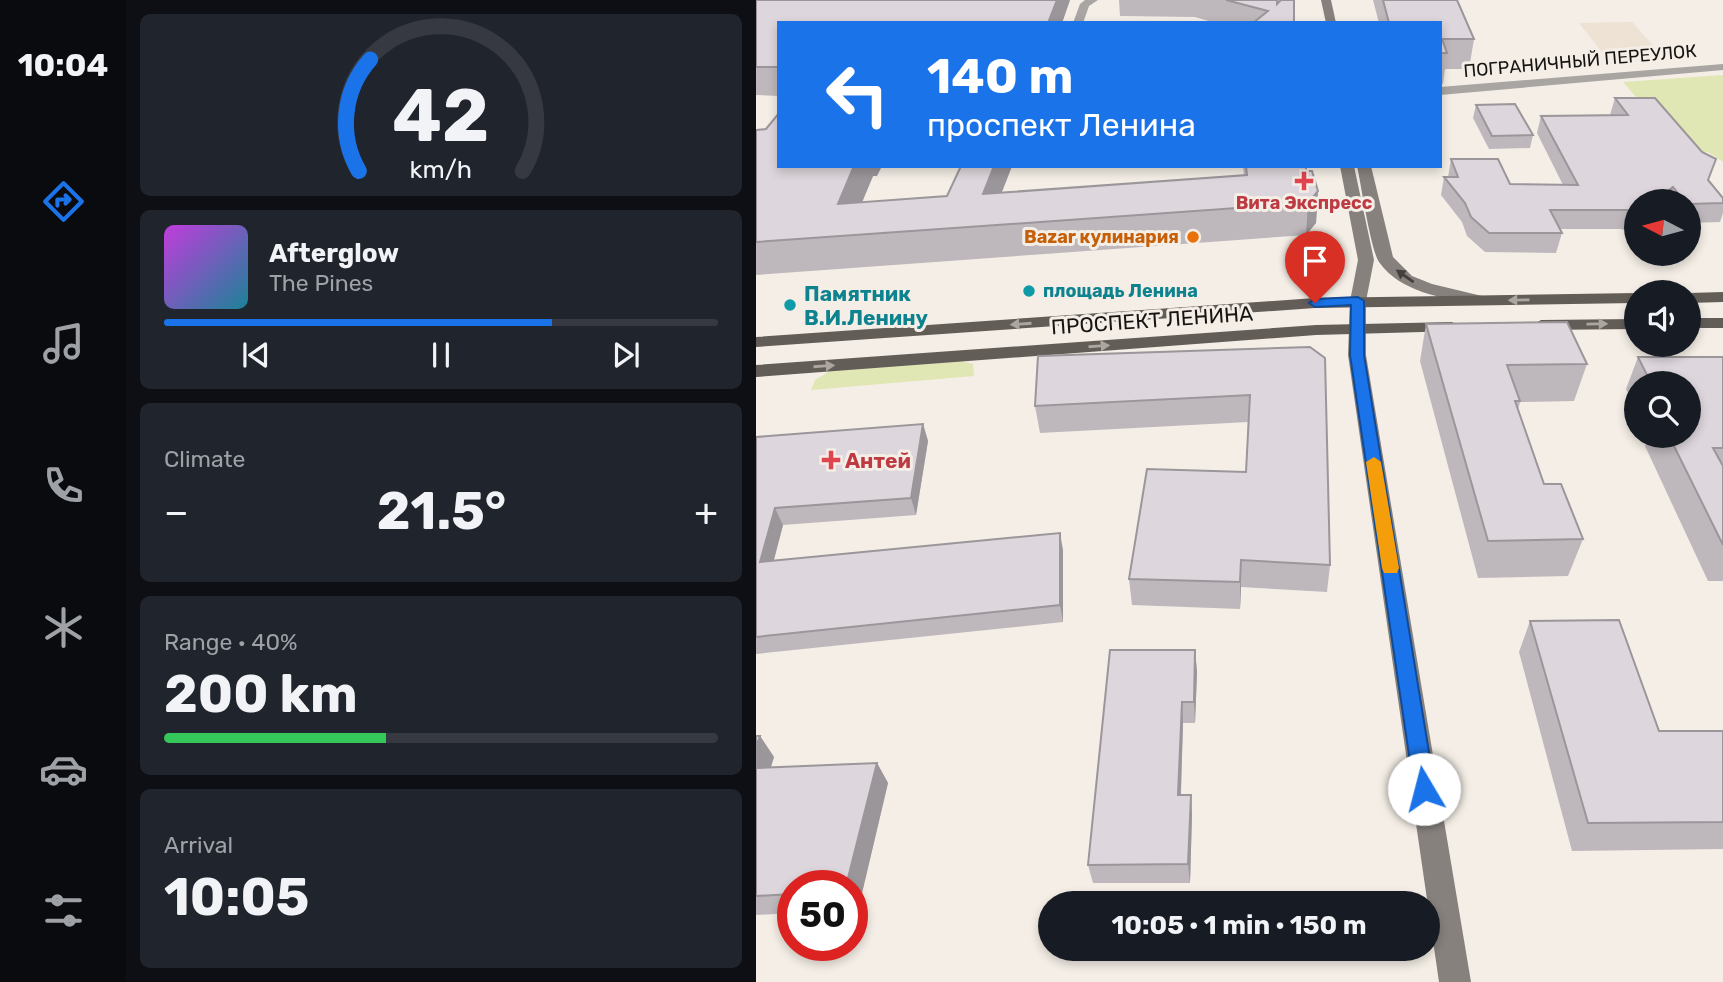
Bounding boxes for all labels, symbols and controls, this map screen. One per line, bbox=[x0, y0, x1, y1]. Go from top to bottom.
street label: ПОГРАНИЧНЫЙ ПЕРЕУЛОК bbox=[1462, 40, 1698, 82]
text: 10:04 bbox=[18, 46, 108, 84]
text: 140 m bbox=[927, 47, 1073, 105]
icon: left bbox=[812, 49, 903, 140]
text: 42 bbox=[392, 73, 490, 159]
text: проспект Ленина bbox=[927, 106, 1196, 144]
text: km/h bbox=[410, 155, 472, 184]
marker: Вита Экспресс bbox=[1296, 173, 1312, 189]
icon: directions bbox=[39, 177, 88, 226]
north arrow bbox=[1624, 189, 1701, 266]
map controls bbox=[1624, 189, 1701, 448]
place label: Вита Экспресс bbox=[1236, 192, 1373, 214]
place label: Bazar кулинария bbox=[1024, 226, 1179, 248]
marker: Bazar кулинария bbox=[1185, 229, 1201, 245]
pin bbox=[1285, 231, 1345, 303]
text: Afterglow bbox=[269, 238, 399, 269]
icon: arrive bbox=[1296, 242, 1334, 280]
text: The Pines bbox=[269, 269, 373, 297]
one-way arrow bbox=[1396, 269, 1414, 283]
place label: площадь Ленина bbox=[1043, 280, 1198, 302]
button: sound bbox=[1624, 280, 1701, 357]
place label: Памятник В.И.Ленину bbox=[804, 281, 929, 330]
marker: площадь Ленина bbox=[1021, 283, 1037, 299]
one-way arrow bbox=[1508, 294, 1530, 306]
marker: Памятник В.И.Ленину bbox=[782, 297, 798, 313]
street label: ПРОСПЕКТ ЛЕНИНА bbox=[1050, 300, 1254, 340]
icon: music bbox=[39, 319, 88, 368]
one-way arrow bbox=[1010, 319, 1032, 330]
one-way arrow bbox=[1586, 319, 1608, 330]
icon: previous bbox=[237, 336, 275, 374]
icon: pause bbox=[422, 336, 460, 374]
icon: next bbox=[607, 336, 645, 374]
one-way arrow bbox=[1089, 341, 1111, 352]
one-way arrow bbox=[813, 361, 835, 372]
button: search bbox=[1624, 371, 1701, 448]
text: Climate bbox=[164, 445, 245, 473]
place label: Антей bbox=[845, 448, 911, 473]
marker: Антей bbox=[823, 452, 839, 468]
icon: phone bbox=[39, 461, 88, 510]
text: 21.5° bbox=[377, 480, 506, 542]
text: − bbox=[164, 489, 189, 535]
text: + bbox=[694, 489, 718, 535]
icon: climate bbox=[39, 603, 88, 652]
text: Range · 40% bbox=[164, 628, 298, 656]
text: 200 km bbox=[164, 663, 358, 725]
icon: car bbox=[39, 745, 88, 794]
position arrow bbox=[1387, 752, 1461, 826]
text: Arrival bbox=[164, 831, 233, 859]
text: 10:05 bbox=[164, 866, 309, 928]
speed limit sign: 50 bbox=[777, 870, 868, 961]
icon: filters bbox=[39, 886, 88, 935]
text: 10:05 · 1 min · 150 m bbox=[1111, 910, 1367, 941]

